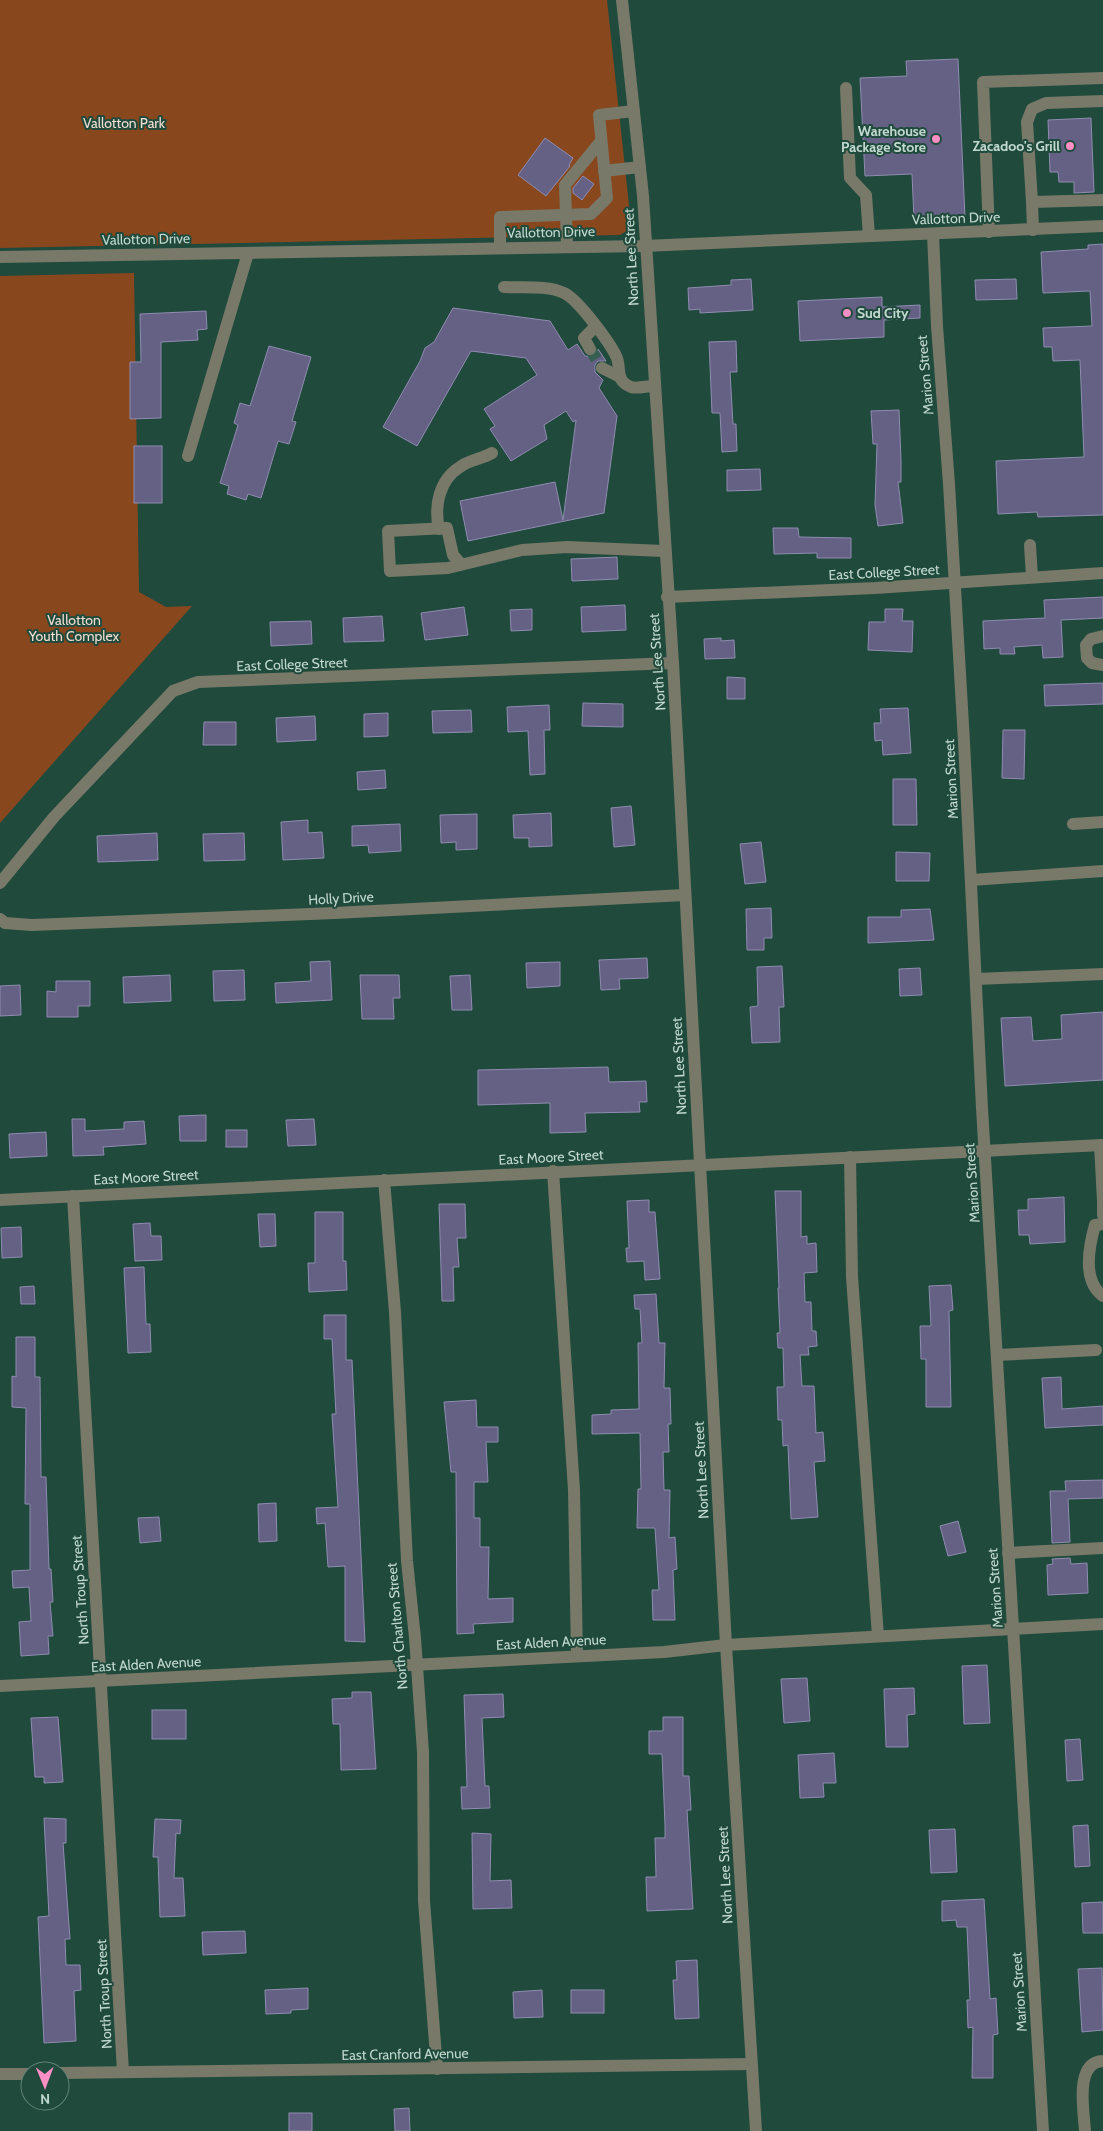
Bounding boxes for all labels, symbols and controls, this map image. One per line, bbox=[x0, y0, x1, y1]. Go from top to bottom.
park label: Vallotton Park bbox=[83, 114, 166, 132]
place label: Warehouse Package Store bbox=[841, 122, 926, 156]
marker: Warehouse Package Store bbox=[930, 133, 942, 145]
place label: Zacadoo's Grill bbox=[972, 137, 1060, 155]
marker: Zacadoo's Grill bbox=[1064, 140, 1076, 152]
street label: Vallotton Drive bbox=[912, 207, 1000, 229]
street label: North Lee Street bbox=[619, 208, 643, 306]
street label: Vallotton Drive bbox=[507, 222, 595, 242]
street label: Vallotton Drive bbox=[102, 229, 190, 249]
place label: Sud City bbox=[857, 304, 909, 322]
marker: Sud City bbox=[841, 307, 853, 319]
street label: Marion Street bbox=[913, 334, 937, 416]
street label: East College Street bbox=[828, 560, 940, 584]
park label: Vallotton Youth Complex bbox=[28, 611, 120, 645]
street label: North Lee Street bbox=[645, 612, 669, 711]
street label: East College Street bbox=[236, 653, 348, 675]
street label: Marion Street bbox=[940, 738, 962, 819]
street label: Holly Drive bbox=[308, 887, 374, 909]
street label: North Lee Street bbox=[667, 1017, 691, 1115]
street label: Marion Street bbox=[960, 1142, 984, 1224]
street label: East Moore Street bbox=[498, 1145, 604, 1169]
street label: East Moore Street bbox=[93, 1165, 199, 1189]
street label: North Lee Street bbox=[689, 1421, 713, 1519]
street label: North Troup Street bbox=[67, 1534, 93, 1645]
street label: Marion Street bbox=[983, 1547, 1007, 1629]
street label: North Charlton Street bbox=[382, 1562, 412, 1690]
street label: East Alden Avenue bbox=[495, 1630, 607, 1654]
street label: East Alden Avenue bbox=[90, 1652, 202, 1676]
street label: North Lee Street bbox=[713, 1826, 737, 1924]
street label: North Troup Street bbox=[92, 1938, 116, 2049]
street label: Marion Street bbox=[1007, 1951, 1031, 2033]
street label: East Cranford Avenue bbox=[341, 2044, 469, 2064]
north arrow bbox=[20, 2061, 70, 2111]
text: N bbox=[40, 2090, 50, 2108]

